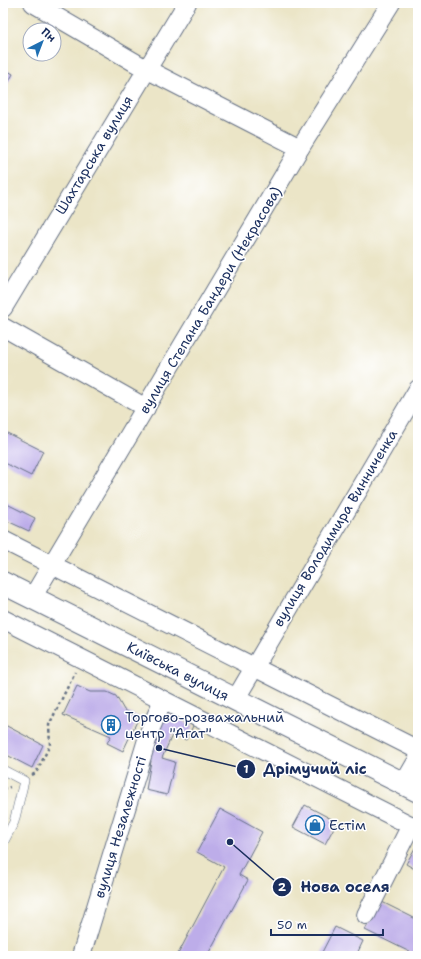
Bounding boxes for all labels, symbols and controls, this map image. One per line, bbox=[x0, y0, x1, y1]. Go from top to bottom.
north arrow bbox=[22, 22, 62, 62]
text: Пн bbox=[38, 25, 59, 45]
street label: Шахтарська вулиця bbox=[51, 92, 137, 218]
street label: вулиця Степана Бандери (Некрасова) bbox=[135, 183, 285, 417]
street label: вулиця Володимира Винниченка bbox=[269, 426, 401, 630]
street label: Київська вулиця bbox=[124, 637, 232, 705]
place label: Торгово-розважальний центр "Агат" bbox=[125, 708, 284, 742]
building icon: Торгово-розважальний центр "Агат" bbox=[100, 714, 122, 736]
street label: вулиця Незалежності bbox=[90, 754, 150, 900]
callout: Дрімучий ліс bbox=[236, 755, 375, 782]
text: Дрімучий ліс bbox=[263, 759, 367, 779]
text: 1 bbox=[243, 761, 249, 777]
shop icon: Естім bbox=[304, 814, 326, 836]
place label: Естім bbox=[329, 816, 366, 834]
callout: Нова оселя bbox=[272, 873, 397, 900]
text: Нова оселя bbox=[300, 877, 390, 897]
text: 2 bbox=[278, 879, 287, 895]
scale bar bbox=[271, 911, 383, 937]
text: 50 m bbox=[277, 917, 307, 933]

